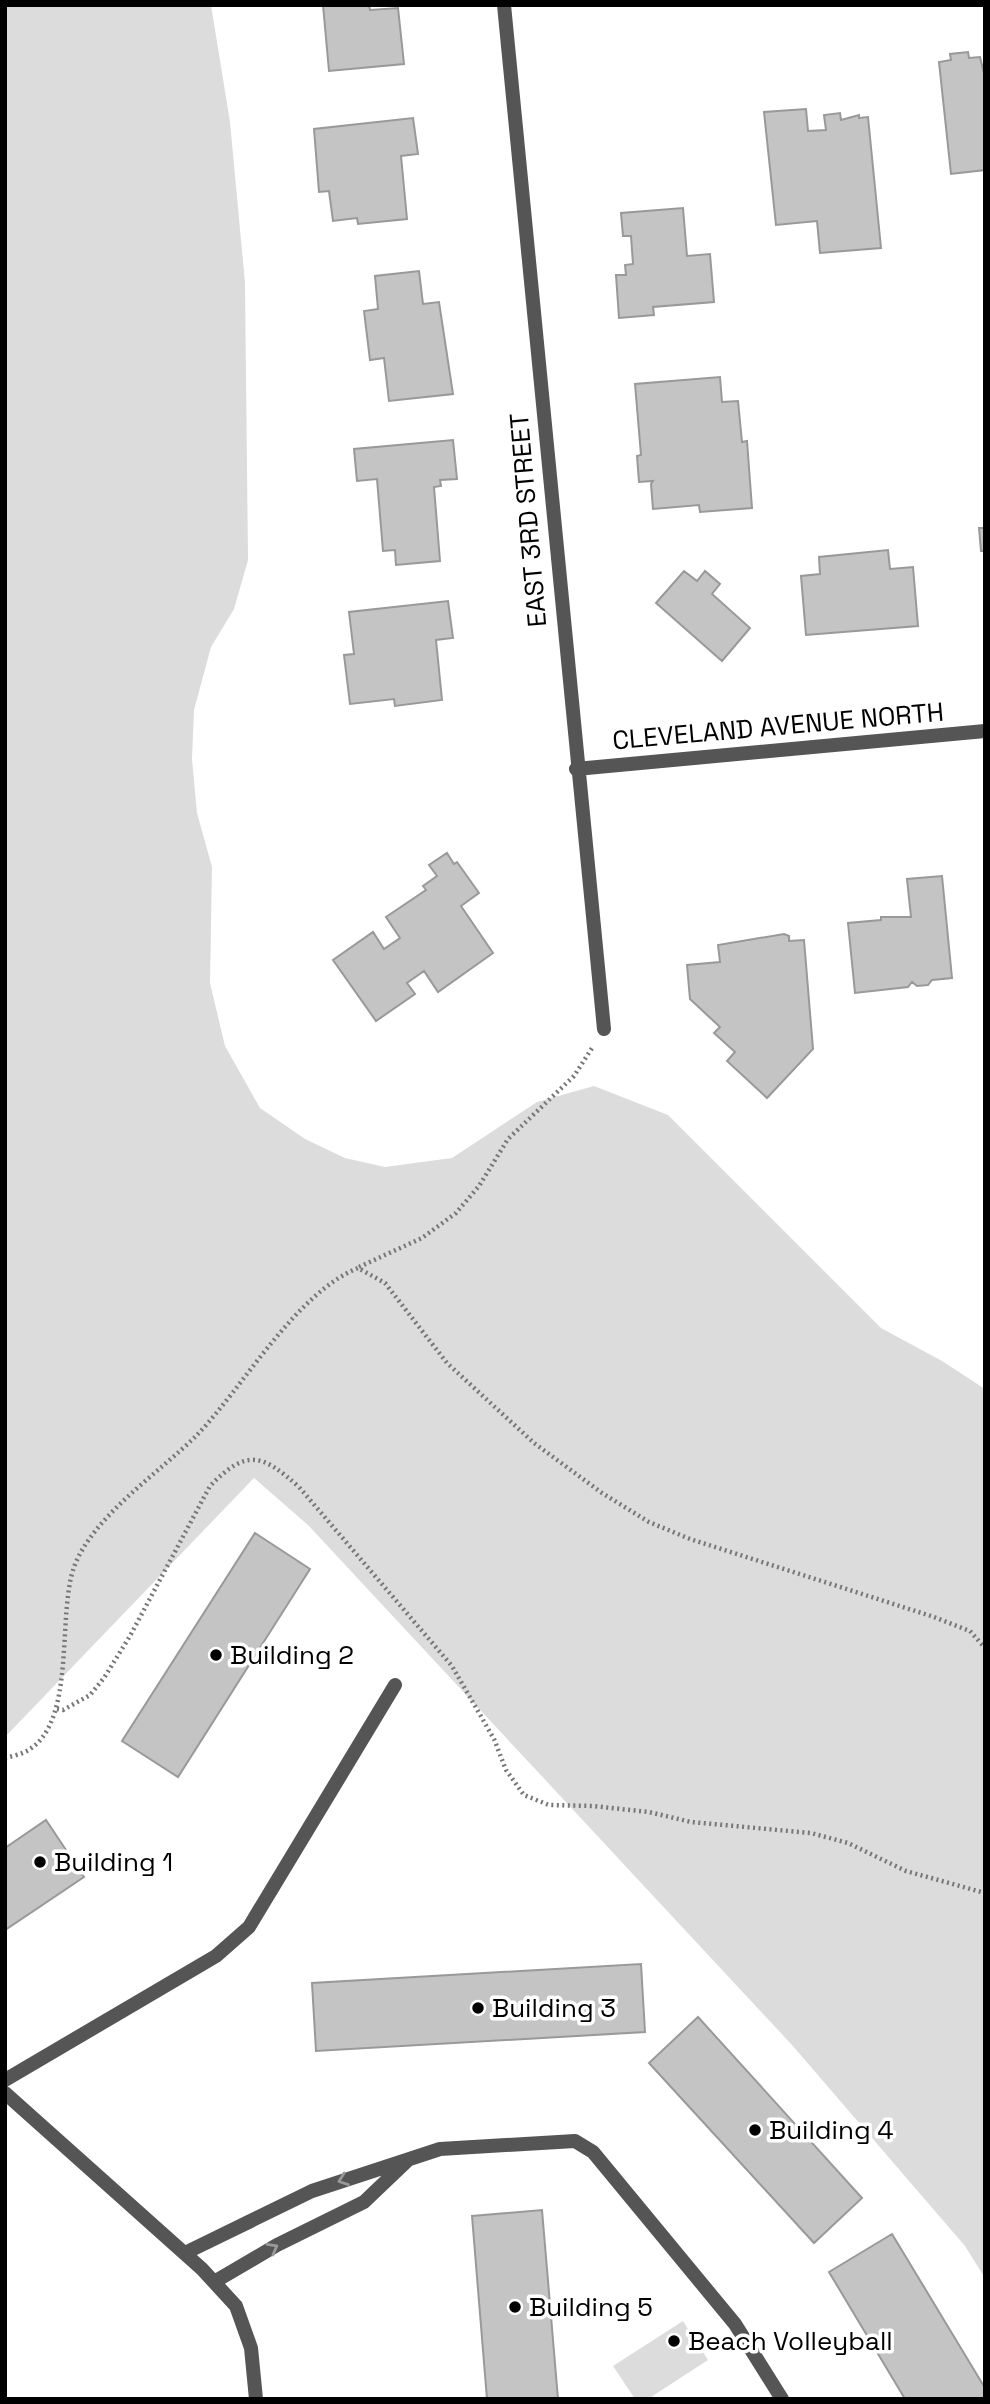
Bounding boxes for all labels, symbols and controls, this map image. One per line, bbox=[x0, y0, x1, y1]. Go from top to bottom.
street label: EAST 3RD STREET bbox=[502, 412, 554, 628]
street label: CLEVELAND AVENUE NORTH bbox=[611, 695, 945, 757]
place label: Building 2 bbox=[230, 1638, 354, 1672]
marker: Building 2 bbox=[208, 1647, 224, 1663]
place label: Building 1 bbox=[54, 1845, 173, 1879]
marker: Building 1 bbox=[32, 1854, 48, 1870]
place label: Building 3 bbox=[492, 1991, 616, 2025]
marker: Building 3 bbox=[470, 2000, 486, 2016]
place label: Building 4 bbox=[769, 2113, 894, 2147]
marker: Building 4 bbox=[747, 2122, 763, 2138]
one-way arrow bbox=[337, 2171, 349, 2185]
one-way arrow bbox=[265, 2243, 278, 2256]
place label: Building 5 bbox=[529, 2290, 653, 2324]
marker: Building 5 bbox=[507, 2299, 523, 2315]
place label: Beach Volleyball bbox=[688, 2324, 893, 2358]
marker: Beach Volleyball bbox=[666, 2333, 682, 2349]

